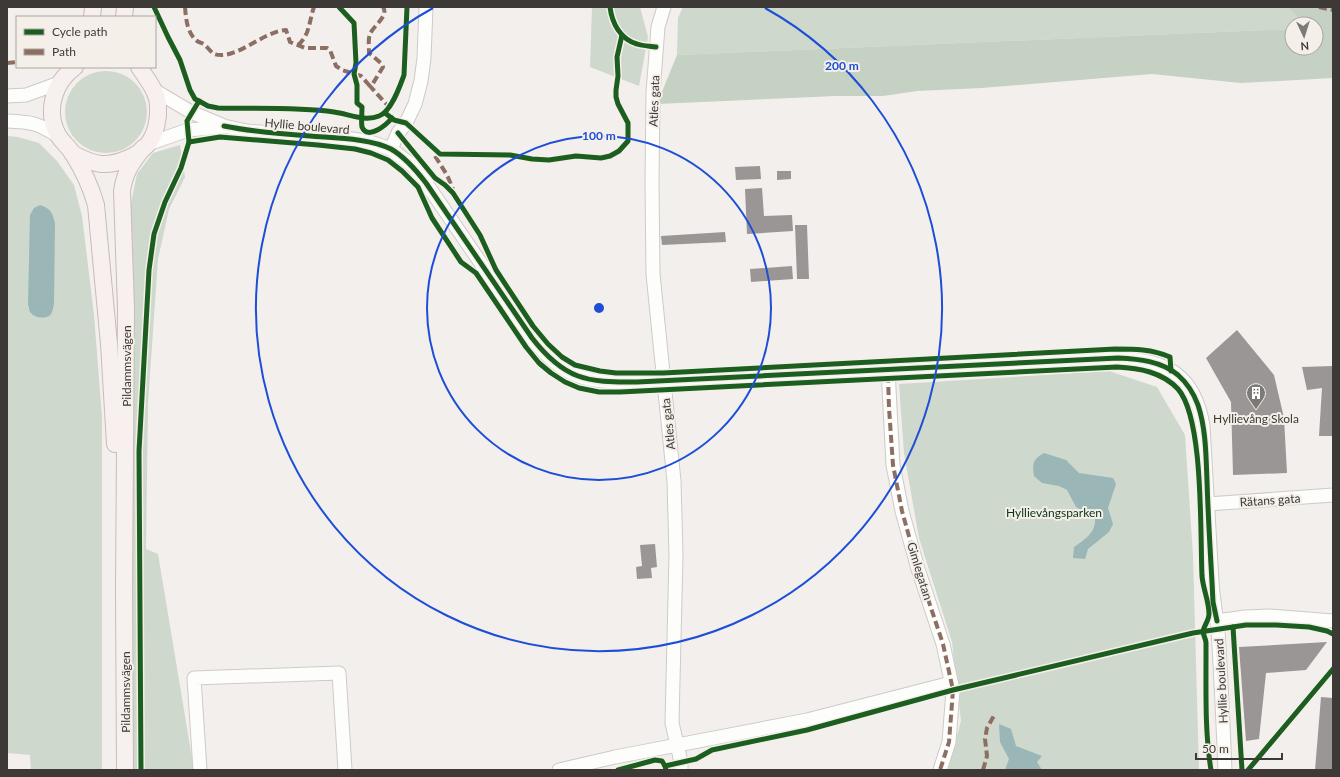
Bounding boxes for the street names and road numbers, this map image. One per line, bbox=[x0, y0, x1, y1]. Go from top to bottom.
street label: Atles gata bbox=[646, 75, 662, 127]
street label: Hyllie boulevard bbox=[264, 115, 350, 137]
street label: Pildammsvägen bbox=[119, 325, 134, 407]
street label: Atles gata bbox=[658, 397, 678, 451]
street label: Rätans gata bbox=[1239, 490, 1301, 510]
street label: Gimlegatan bbox=[904, 540, 936, 602]
street label: Hyllie boulevard bbox=[1211, 638, 1231, 724]
street label: Pildammsvägen bbox=[118, 651, 133, 733]

